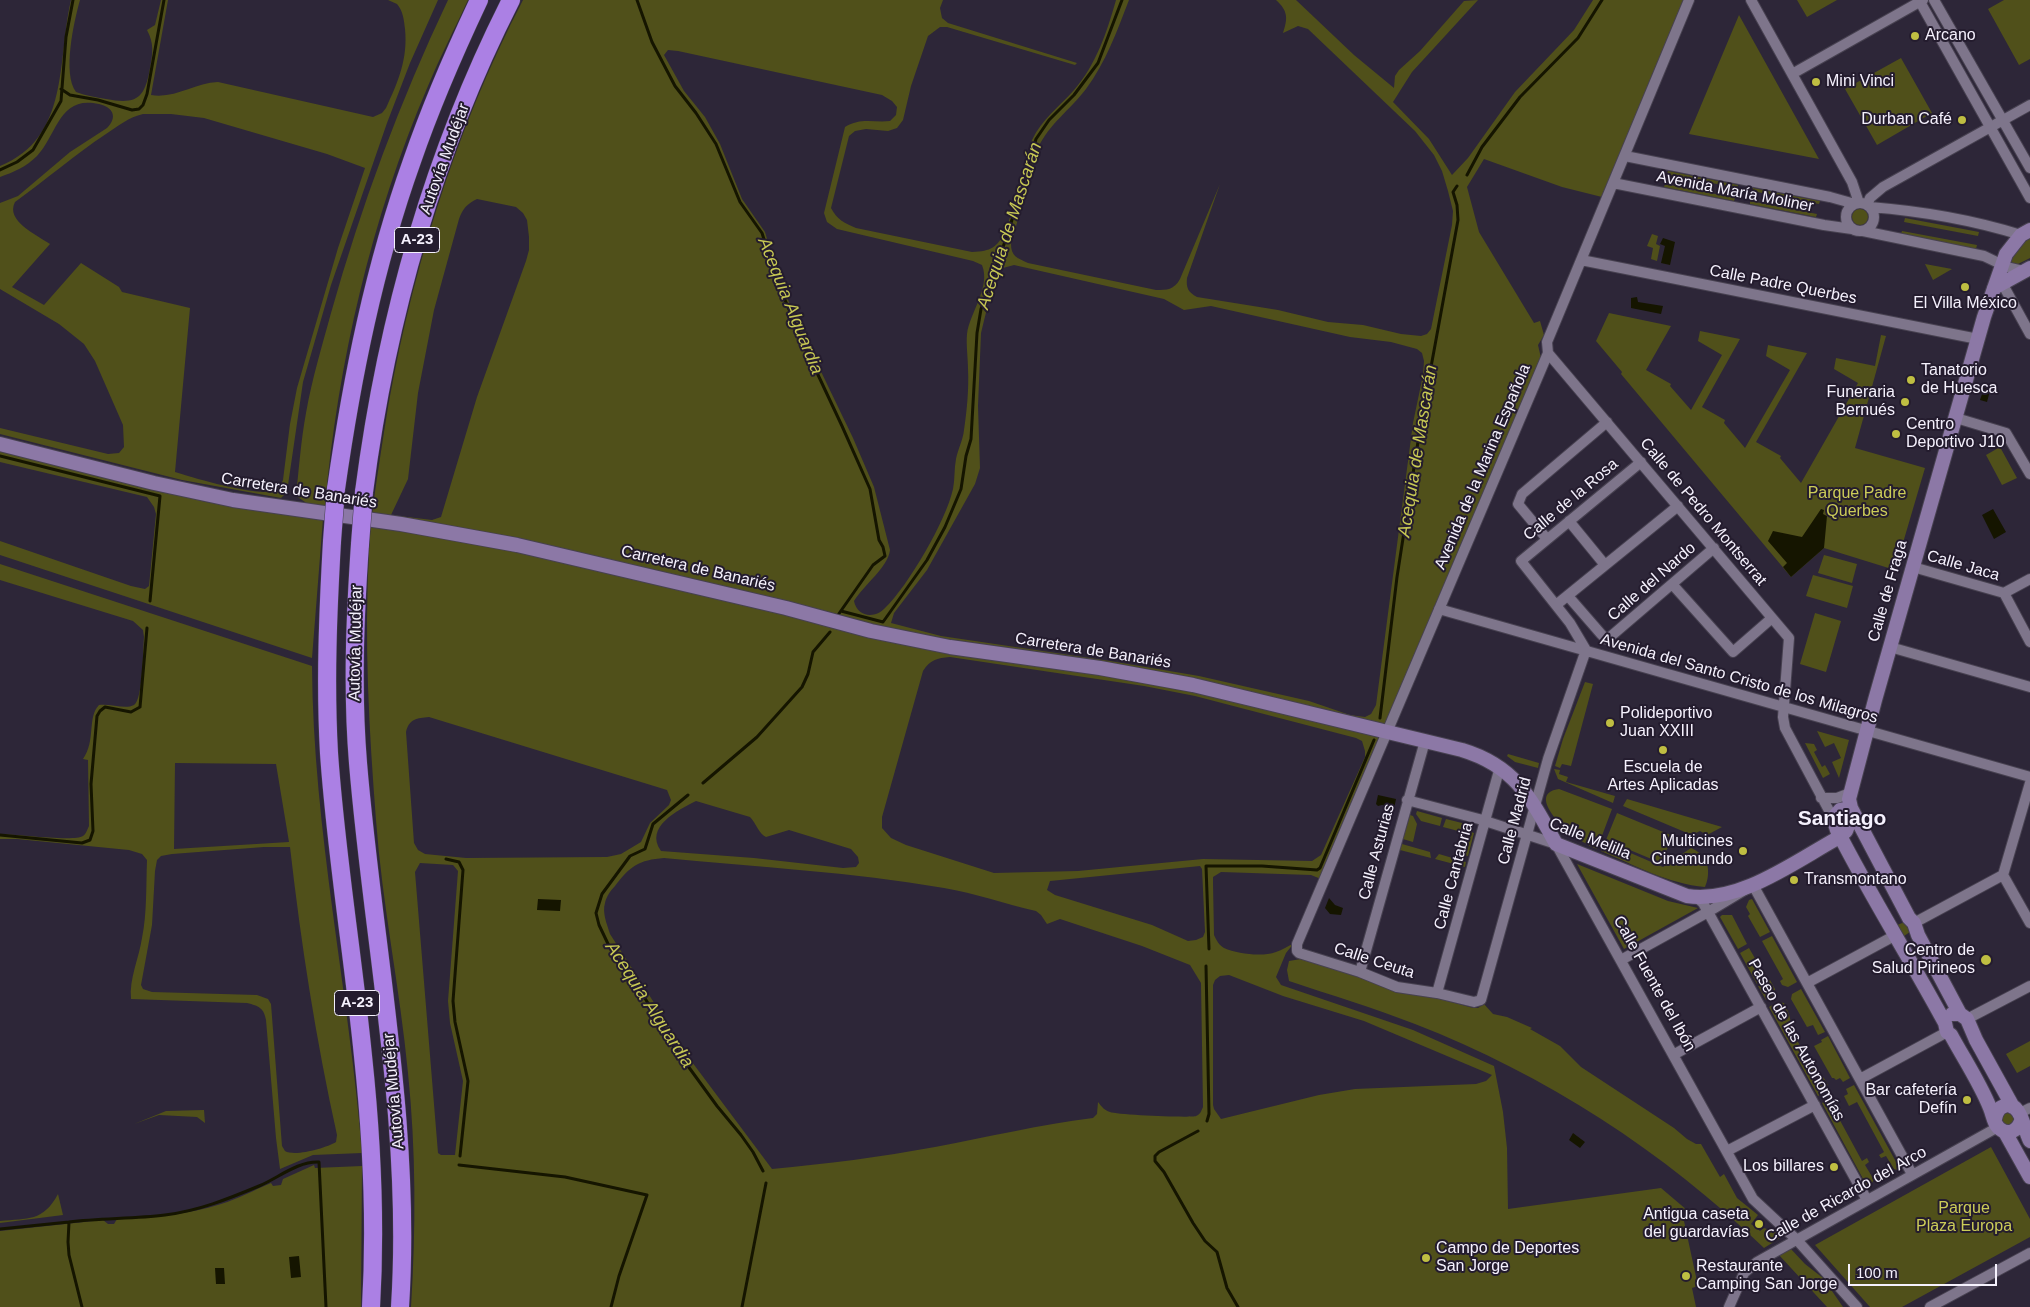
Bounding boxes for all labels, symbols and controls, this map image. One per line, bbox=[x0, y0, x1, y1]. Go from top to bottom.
place label: Arcano bbox=[1925, 26, 1976, 46]
marker: Arcano bbox=[1909, 30, 1921, 42]
place label: Mini Vinci bbox=[1826, 72, 1894, 92]
marker: Mini Vinci bbox=[1810, 76, 1822, 88]
street label: Autovía Mudéjar bbox=[416, 101, 474, 217]
place label: Durban Café bbox=[1861, 110, 1952, 130]
marker: Durban Café bbox=[1956, 114, 1968, 126]
water label: Acequia de Mascarán bbox=[973, 140, 1047, 312]
street label: Avenida María Moliner bbox=[1655, 167, 1815, 217]
road number: A-23 bbox=[394, 228, 440, 252]
water label: Acequia Alguardia bbox=[753, 234, 827, 378]
street label: Calle Padre Querbes bbox=[1708, 261, 1858, 309]
marker: El Villa México bbox=[1959, 281, 1971, 293]
place label: El Villa México bbox=[1913, 294, 2017, 314]
street label: Avenida de la Marina Española bbox=[1431, 361, 1535, 573]
place label: Tanatorio de Huesca bbox=[1921, 361, 1997, 399]
water label: Acequia de Mascarán bbox=[1394, 363, 1442, 539]
marker: Tanatorio de Huesca bbox=[1905, 374, 1917, 386]
place label: Funeraria Bernués bbox=[1827, 383, 1895, 421]
marker: Funeraria Bernués bbox=[1899, 396, 1911, 408]
place label: Centro Deportivo J10 bbox=[1906, 415, 2005, 453]
marker: Centro Deportivo J10 bbox=[1890, 428, 1902, 440]
street label: Calle de Pedro Montserrat bbox=[1636, 434, 1770, 590]
street label: Calle de la Rosa bbox=[1520, 455, 1622, 545]
street label: Carretera de Banariés bbox=[220, 469, 378, 513]
park label: Parque Padre Querbes bbox=[1808, 484, 1906, 522]
street label: Calle de Fraga bbox=[1864, 538, 1912, 644]
street label: Calle del Nardo bbox=[1604, 539, 1700, 625]
street label: Carretera de Banariés bbox=[619, 542, 777, 596]
street label: Calle Jaca bbox=[1924, 546, 2002, 586]
street label: Autovía Mudéjar bbox=[345, 585, 367, 701]
street label: Carretera de Banariés bbox=[1014, 629, 1172, 673]
street label: Avenida del Santo Cristo de los Milagros bbox=[1598, 630, 1880, 728]
place label: Polideportivo Juan XXIII bbox=[1620, 704, 1712, 742]
marker: Polideportivo Juan XXIII bbox=[1604, 717, 1616, 729]
marker: Escuela de Artes Aplicadas bbox=[1657, 744, 1669, 756]
place label: Escuela de Artes Aplicadas bbox=[1607, 758, 1719, 796]
street label: Calle Madrid bbox=[1494, 775, 1536, 867]
street label: Calle Asturias bbox=[1355, 802, 1399, 902]
district label: Santiago bbox=[1798, 806, 1886, 832]
street label: Calle Melilla bbox=[1546, 814, 1634, 864]
street label: Calle Cantabria bbox=[1430, 820, 1478, 932]
place label: Multicines Cinemundo bbox=[1651, 832, 1733, 870]
marker: Multicines Cinemundo bbox=[1737, 845, 1749, 857]
place label: Transmontano bbox=[1804, 870, 1907, 890]
marker: Transmontano bbox=[1788, 874, 1800, 886]
street label: Calle Fuente del Ibón bbox=[1609, 913, 1699, 1055]
water label: Acequia Alguardia bbox=[600, 938, 698, 1072]
street label: Calle Ceuta bbox=[1331, 939, 1417, 983]
place label: Centro de Salud Pirineos bbox=[1872, 941, 1975, 979]
marker: Centro de Salud Pirineos bbox=[1979, 953, 1993, 967]
street label: Paseo de las Autonomías bbox=[1743, 956, 1849, 1124]
road number: A-23 bbox=[334, 990, 380, 1016]
street label: Autovía Mudéjar bbox=[379, 1032, 409, 1150]
place label: Bar cafetería Defín bbox=[1865, 1081, 1957, 1119]
marker: Bar cafetería Defín bbox=[1961, 1094, 1973, 1106]
street label: Calle de Ricardo del Arco bbox=[1762, 1143, 1930, 1247]
place label: Los billares bbox=[1743, 1157, 1824, 1177]
marker: Los billares bbox=[1828, 1161, 1840, 1173]
park label: Parque Plaza Europa bbox=[1916, 1199, 2012, 1237]
place label: Antigua caseta del guardavías bbox=[1643, 1205, 1749, 1243]
marker: Antigua caseta del guardavías bbox=[1753, 1218, 1765, 1230]
place label: Campo de Deportes San Jorge bbox=[1436, 1239, 1579, 1277]
marker: Campo de Deportes San Jorge bbox=[1420, 1252, 1432, 1264]
scale bar bbox=[1850, 1254, 1999, 1286]
place label: Restaurante Camping San Jorge bbox=[1696, 1257, 1837, 1295]
text: 100 m bbox=[1856, 1264, 1898, 1281]
marker: Restaurante Camping San Jorge bbox=[1680, 1270, 1692, 1282]

